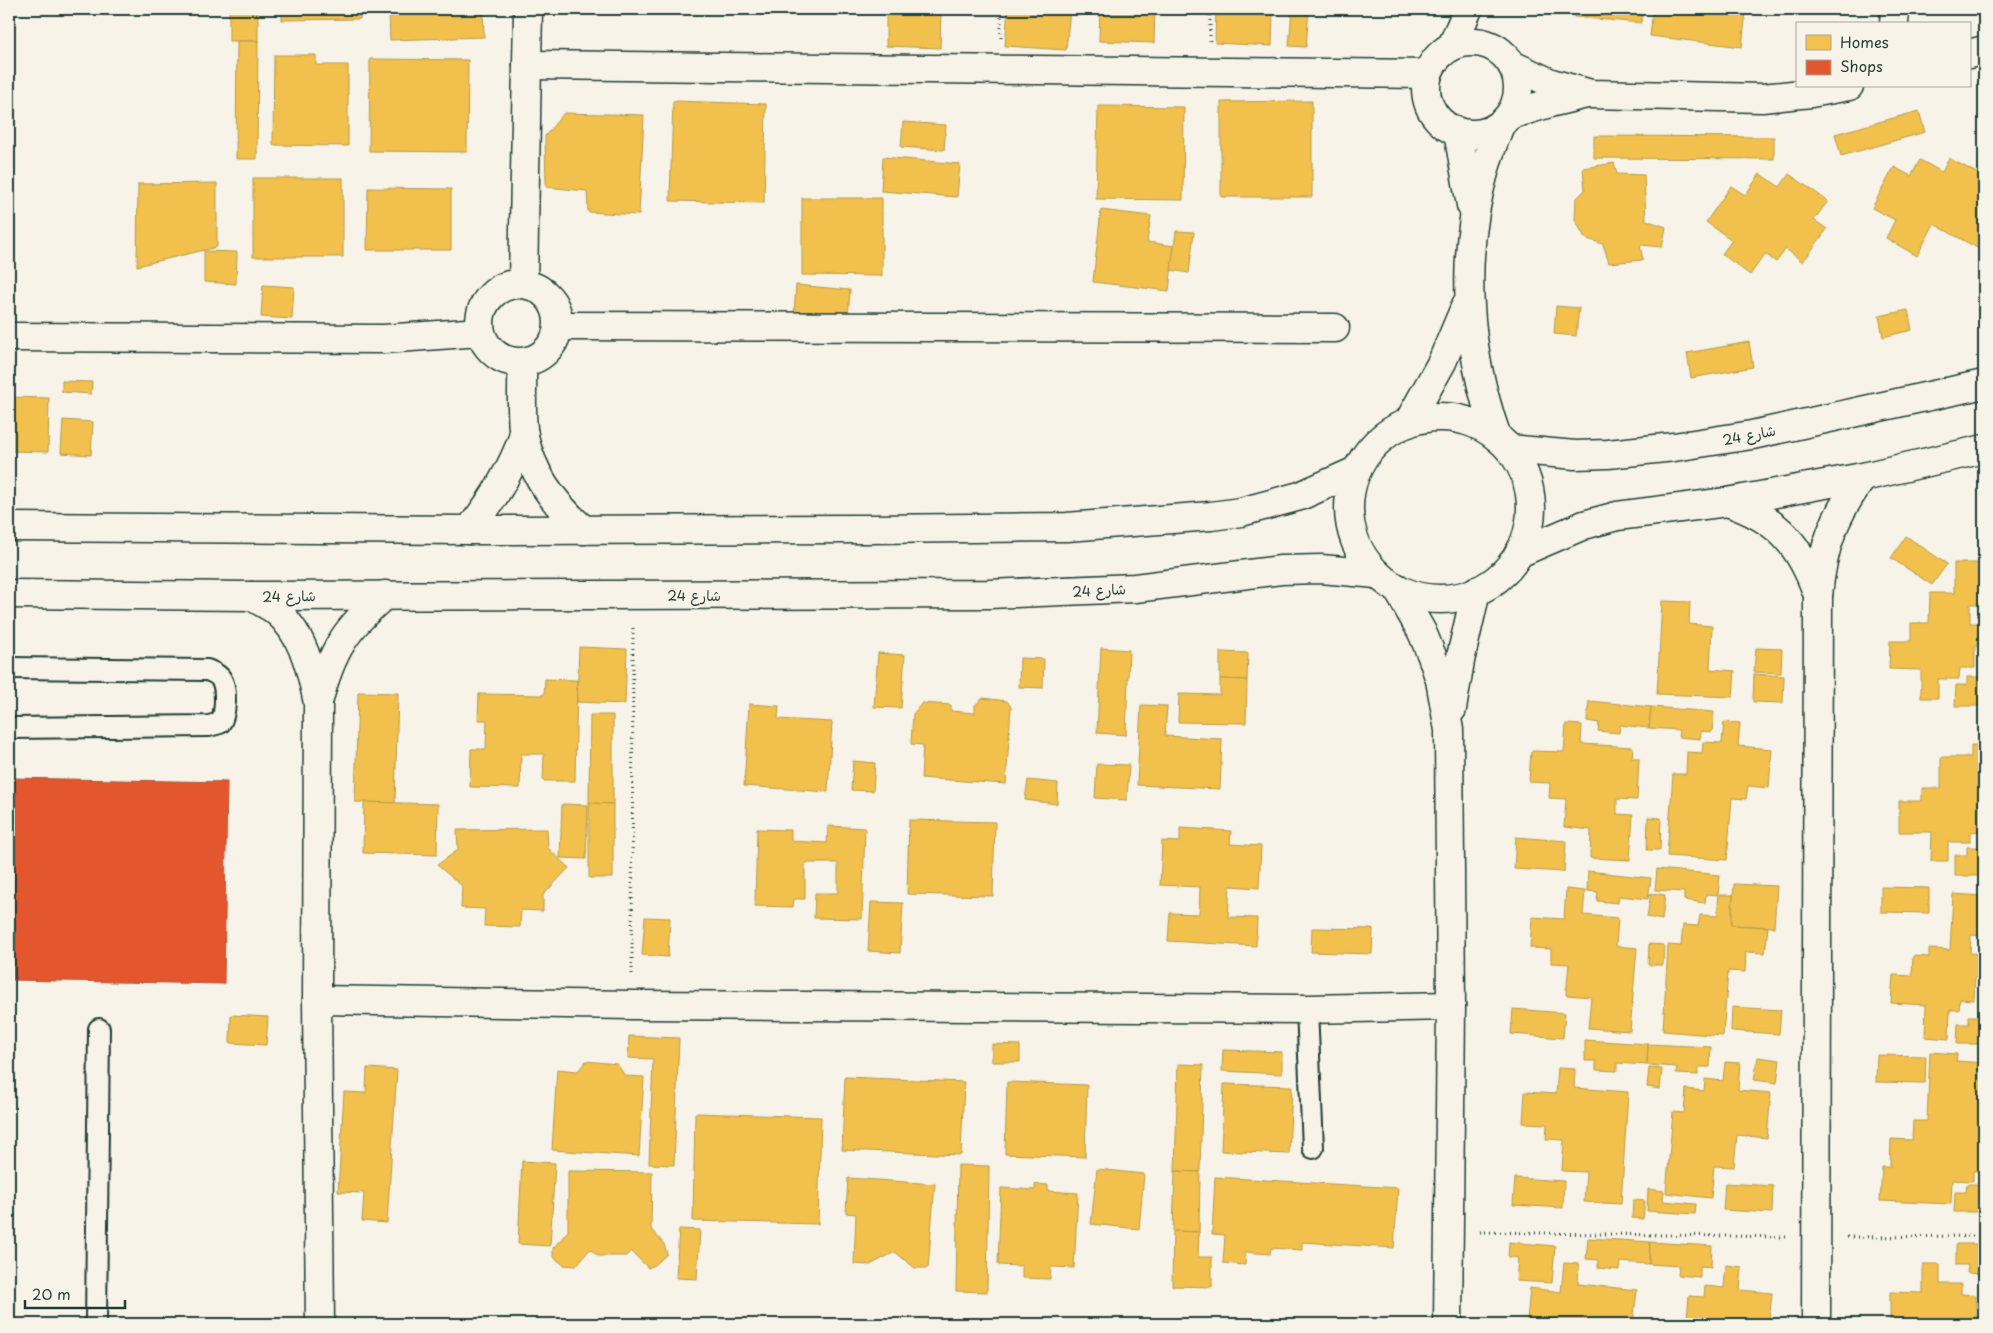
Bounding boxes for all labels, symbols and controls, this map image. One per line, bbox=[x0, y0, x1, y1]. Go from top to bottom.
legend bbox=[1796, 22, 1970, 88]
text: Homes bbox=[1840, 30, 1889, 53]
text: Shops bbox=[1840, 54, 1883, 77]
street label: شارع 24 bbox=[1721, 420, 1777, 450]
street label: شارع 24 bbox=[1072, 578, 1126, 602]
street label: شارع 24 bbox=[262, 585, 316, 607]
street label: شارع 24 bbox=[667, 585, 721, 606]
scale bar bbox=[25, 1278, 125, 1310]
text: 20 m bbox=[32, 1282, 71, 1305]

